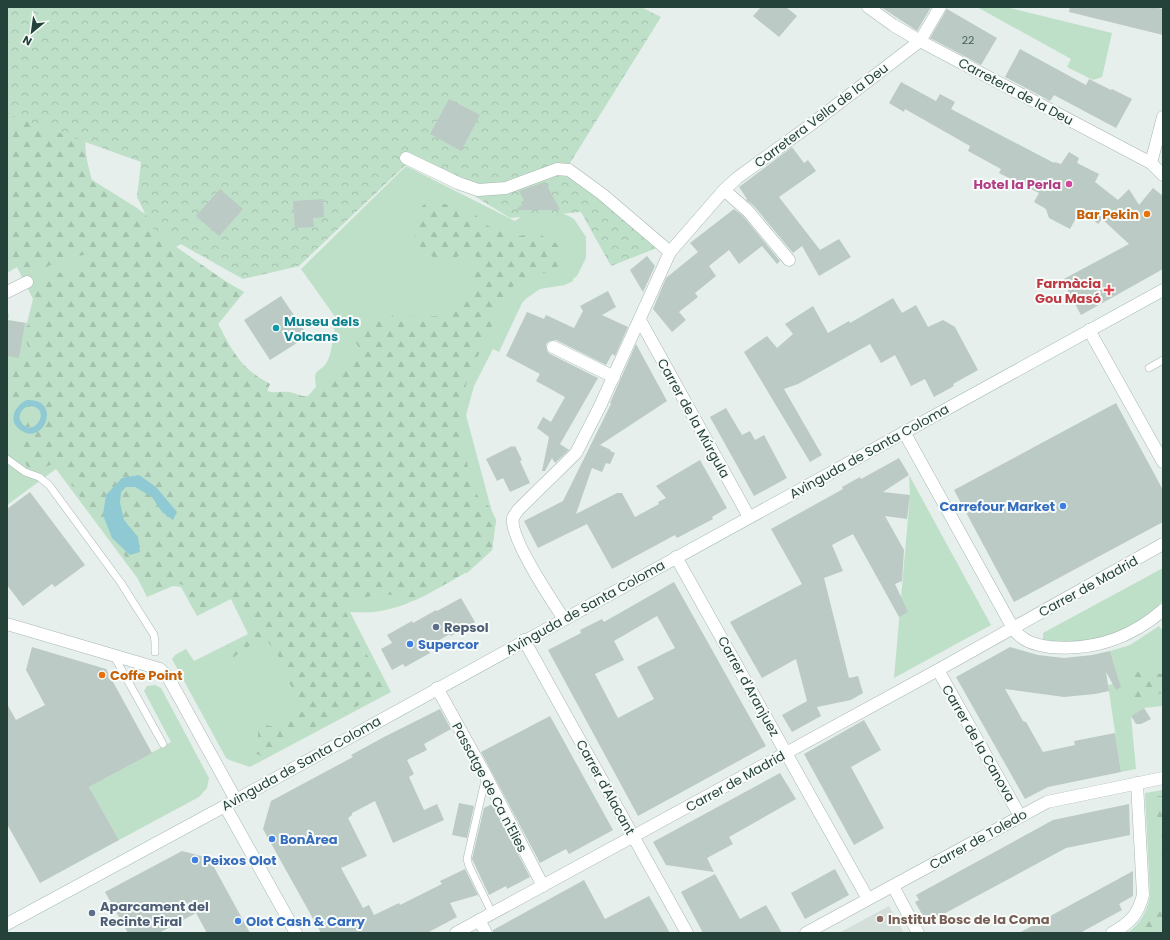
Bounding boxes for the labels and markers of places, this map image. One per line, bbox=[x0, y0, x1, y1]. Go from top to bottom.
place label: Hotel la Perla bbox=[974, 175, 1061, 194]
marker: Hotel la Perla bbox=[1064, 179, 1074, 189]
place label: Bar Pekin bbox=[1077, 205, 1139, 224]
marker: Bar Pekin bbox=[1142, 209, 1152, 219]
place label: Farmàcia Gou Masó bbox=[1035, 274, 1101, 308]
marker: Farmàcia Gou Masó bbox=[1104, 285, 1114, 295]
place label: Museu dels Volcans bbox=[284, 312, 359, 346]
marker: Museu dels Volcans bbox=[271, 323, 281, 333]
place label: Carrefour Market bbox=[939, 497, 1055, 516]
marker: Carrefour Market bbox=[1058, 501, 1068, 511]
place label: Repsol bbox=[444, 618, 489, 637]
marker: Repsol bbox=[431, 622, 441, 632]
place label: Supercor bbox=[418, 635, 479, 654]
marker: Supercor bbox=[405, 639, 415, 649]
place label: Coffe Point bbox=[110, 666, 183, 685]
marker: Coffe Point bbox=[97, 670, 107, 680]
place label: BonÀrea bbox=[280, 830, 338, 849]
marker: BonÀrea bbox=[267, 834, 277, 844]
place label: Peixos Olot bbox=[203, 851, 277, 870]
marker: Peixos Olot bbox=[190, 855, 200, 865]
place label: Aparcament del Recinte Firal bbox=[100, 897, 209, 931]
marker: Aparcament del Recinte Firal bbox=[87, 908, 97, 918]
place label: Institut Bosc de la Coma bbox=[888, 910, 1050, 929]
place label: Olot Cash & Carry bbox=[246, 912, 366, 931]
marker: Institut Bosc de la Coma bbox=[875, 914, 885, 924]
marker: Olot Cash & Carry bbox=[233, 916, 243, 926]

